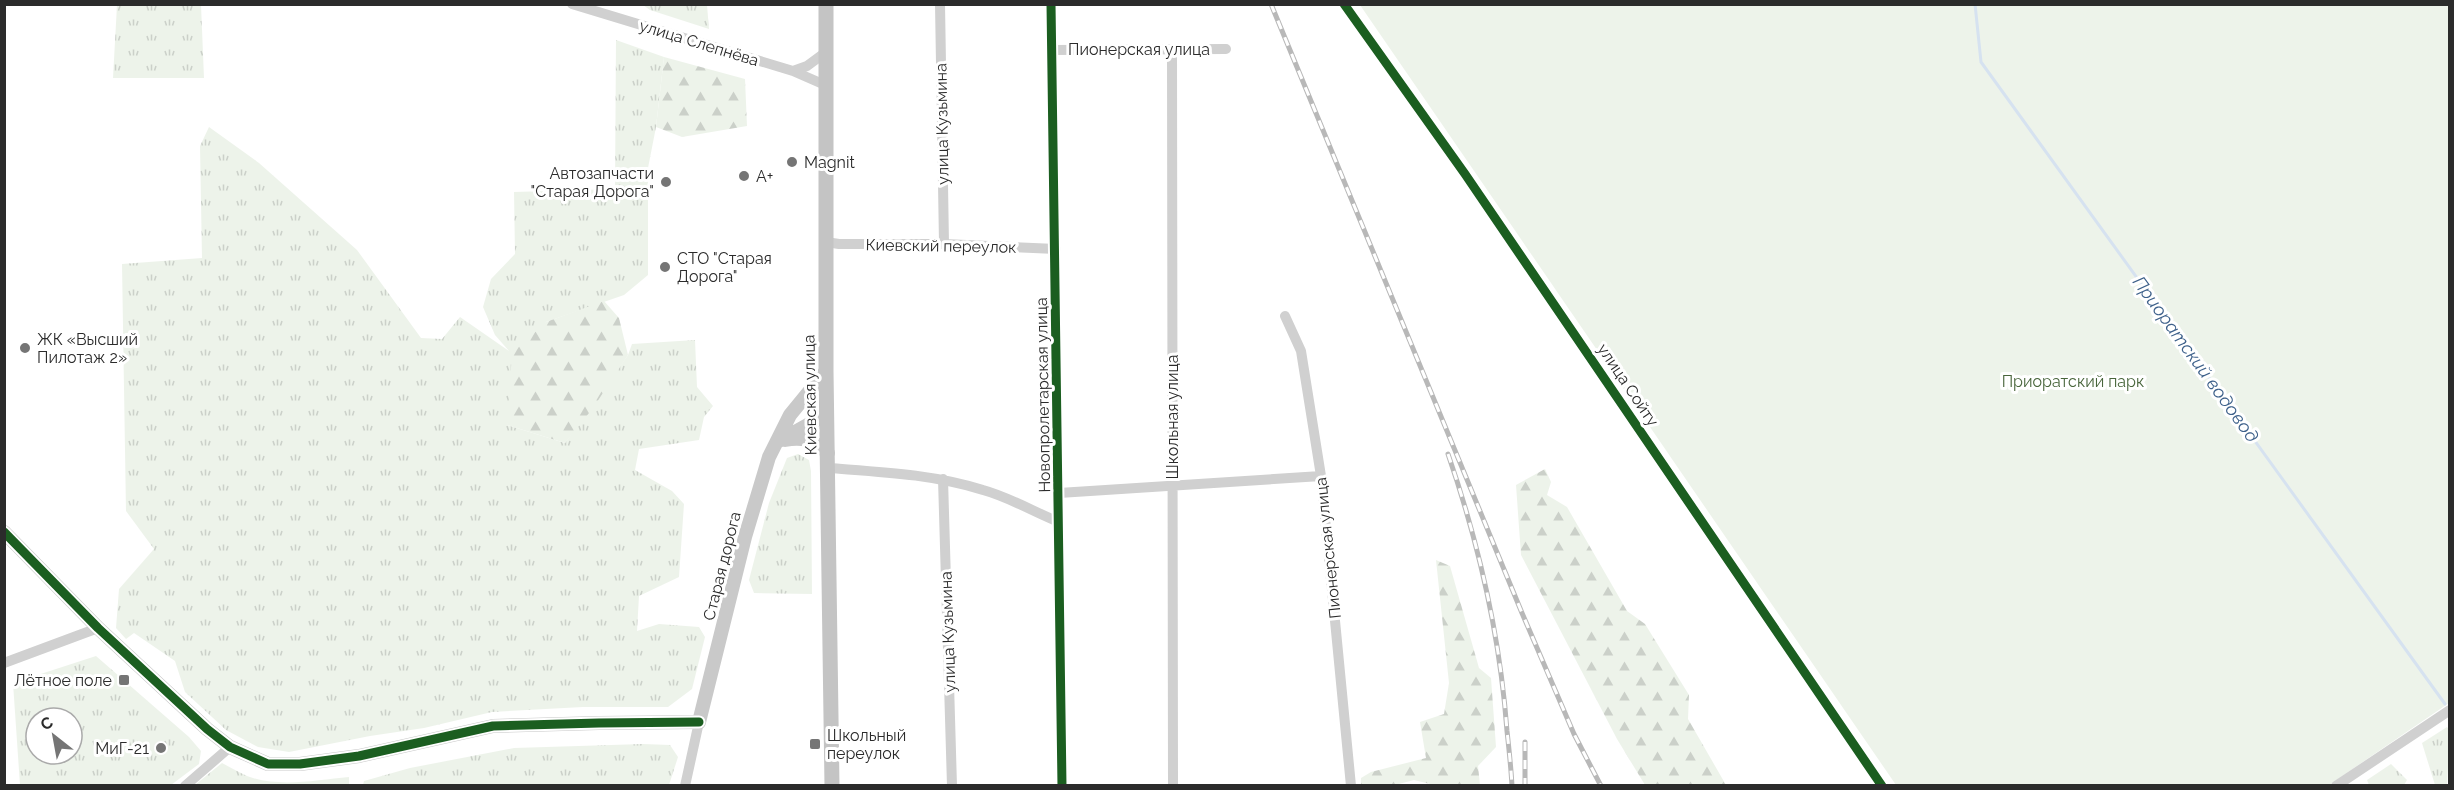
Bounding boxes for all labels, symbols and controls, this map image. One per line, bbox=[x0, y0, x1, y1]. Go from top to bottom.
street label: улица Слепнёва bbox=[637, 16, 761, 70]
street label: Пионерская улица bbox=[1068, 40, 1210, 59]
street label: улица Кузьмина bbox=[931, 63, 953, 185]
place label: Magnit bbox=[804, 153, 855, 172]
marker: Magnit bbox=[785, 155, 799, 169]
place label: Автозапчасти "Старая Дорога" bbox=[531, 164, 654, 201]
place label: А+ bbox=[756, 167, 773, 186]
marker: А+ bbox=[737, 169, 751, 183]
marker: Автозапчасти "Старая Дорога" bbox=[659, 175, 673, 189]
street label: Киевский переулок bbox=[865, 235, 1017, 257]
place label: СТО "Старая Дорога" bbox=[677, 249, 772, 286]
marker: СТО "Старая Дорога" bbox=[658, 260, 672, 274]
water label: Приоратский водовод bbox=[2129, 272, 2263, 446]
street label: Новопролетарская улица bbox=[1032, 297, 1054, 493]
place label: ЖК «Высший Пилотаж 2» bbox=[37, 330, 138, 367]
street label: Киевская улица bbox=[799, 335, 821, 455]
street label: улица Сойту bbox=[1593, 340, 1663, 430]
marker: ЖК «Высший Пилотаж 2» bbox=[18, 341, 32, 355]
street label: Школьная улица bbox=[1163, 355, 1182, 479]
park label: Приоратский парк bbox=[2002, 372, 2144, 391]
street label: Пионерская улица bbox=[1311, 476, 1345, 620]
street label: Старая дорога bbox=[699, 510, 745, 622]
street label: улица Кузьмина bbox=[936, 571, 960, 693]
place label: Лётное поле bbox=[14, 671, 112, 690]
marker: Лётное поле bbox=[117, 673, 131, 687]
north arrow bbox=[24, 706, 84, 766]
text: С bbox=[37, 713, 56, 735]
place label: Школьный переулок bbox=[827, 726, 906, 763]
marker: Школьный переулок bbox=[808, 737, 822, 751]
place label: МиГ-21 bbox=[95, 739, 149, 758]
marker: МиГ-21 bbox=[154, 741, 168, 755]

